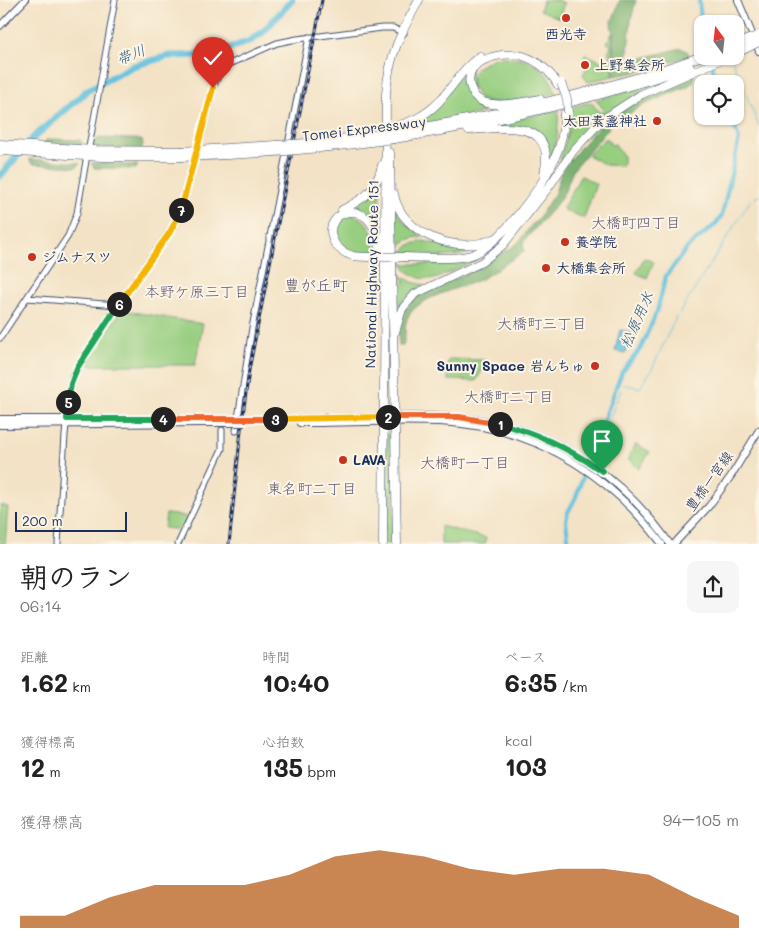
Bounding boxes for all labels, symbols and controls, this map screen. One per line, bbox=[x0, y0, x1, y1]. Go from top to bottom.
marker: 西光寺 bbox=[560, 12, 572, 24]
north arrow bbox=[694, 15, 744, 65]
map controls bbox=[694, 15, 744, 125]
place label: 西光寺 bbox=[545, 24, 587, 43]
pin bbox=[192, 37, 234, 88]
water label: 帯川 bbox=[113, 39, 148, 69]
icon: check bbox=[199, 44, 227, 72]
place label: 上野集会所 bbox=[595, 55, 665, 74]
marker: 上野集会所 bbox=[579, 59, 591, 71]
button: locate bbox=[694, 75, 744, 125]
street label: Tomei Expressway bbox=[301, 111, 427, 146]
place label: 太田素盞神社 bbox=[563, 111, 647, 130]
marker: 太田素盞神社 bbox=[651, 115, 663, 127]
street label: National Highway Route 151 bbox=[360, 179, 383, 369]
pin: 7 bbox=[168, 198, 194, 222]
text: 7 bbox=[178, 201, 185, 220]
district label: 大橋町四丁目 bbox=[591, 212, 681, 232]
place label: 養学院 bbox=[575, 232, 617, 251]
marker: 養学院 bbox=[559, 236, 571, 248]
place label: ジムナスツ bbox=[42, 247, 111, 266]
marker: ジムナスツ bbox=[26, 251, 38, 263]
place label: 大橋集会所 bbox=[556, 258, 626, 277]
marker: 大橋集会所 bbox=[540, 262, 552, 274]
district label: 豊が丘町 bbox=[284, 274, 348, 295]
district label: 本野ケ原三丁目 bbox=[144, 281, 250, 301]
water label: 松原用水 bbox=[615, 288, 657, 351]
pin: 6 bbox=[106, 292, 132, 316]
text: 6 bbox=[115, 295, 124, 314]
district label: 大橋町三丁目 bbox=[497, 313, 587, 333]
place label: Sunny Space 岩んちゅ bbox=[436, 356, 585, 375]
marker: Sunny Space 岩んちゅ bbox=[589, 360, 601, 372]
district label: 大橋町二丁目 bbox=[464, 386, 554, 406]
pin: 5 bbox=[56, 390, 80, 414]
text: 5 bbox=[64, 393, 73, 412]
pin: 2 bbox=[376, 404, 400, 430]
pin: 4 bbox=[150, 406, 176, 432]
pin: 3 bbox=[262, 406, 288, 432]
text: 2 bbox=[385, 408, 392, 427]
text: 4 bbox=[159, 410, 168, 429]
text: 3 bbox=[271, 410, 280, 429]
pin: 1 bbox=[488, 412, 512, 436]
text: 1 bbox=[497, 415, 504, 434]
pin bbox=[581, 420, 623, 471]
icon: arrive bbox=[588, 427, 616, 455]
street label: 豊橋一宮線 bbox=[680, 447, 737, 515]
place label: LAVA bbox=[353, 450, 386, 469]
district label: 大橋町一丁目 bbox=[420, 452, 510, 472]
marker: LAVA bbox=[337, 454, 349, 466]
district label: 東名町二丁目 bbox=[267, 478, 357, 498]
scale bar bbox=[15, 509, 128, 532]
text: 200 m bbox=[22, 511, 63, 530]
text: 朝のラン bbox=[20, 558, 132, 594]
button: share bbox=[687, 561, 739, 613]
text: 06:14 bbox=[20, 595, 61, 616]
text: 距離 bbox=[20, 647, 48, 666]
text: 時間 bbox=[262, 647, 290, 666]
text: ペース bbox=[505, 647, 546, 666]
text: 1.62 bbox=[20, 666, 68, 698]
text: 10:40 bbox=[262, 666, 329, 698]
text: 6:35 bbox=[505, 666, 557, 698]
text: km bbox=[68, 677, 91, 696]
text: /km bbox=[557, 677, 588, 696]
text: kcal bbox=[505, 731, 533, 750]
text: 獲得標高 bbox=[20, 732, 76, 751]
text: 心拍数 bbox=[262, 732, 304, 751]
text: 103 bbox=[505, 750, 547, 782]
text: 12 bbox=[20, 751, 45, 783]
text: 135 bbox=[262, 751, 303, 783]
text: m bbox=[45, 762, 61, 781]
text: bpm bbox=[303, 762, 336, 781]
text: 94–105 m bbox=[663, 809, 739, 830]
text: 獲得標高 bbox=[20, 811, 84, 832]

